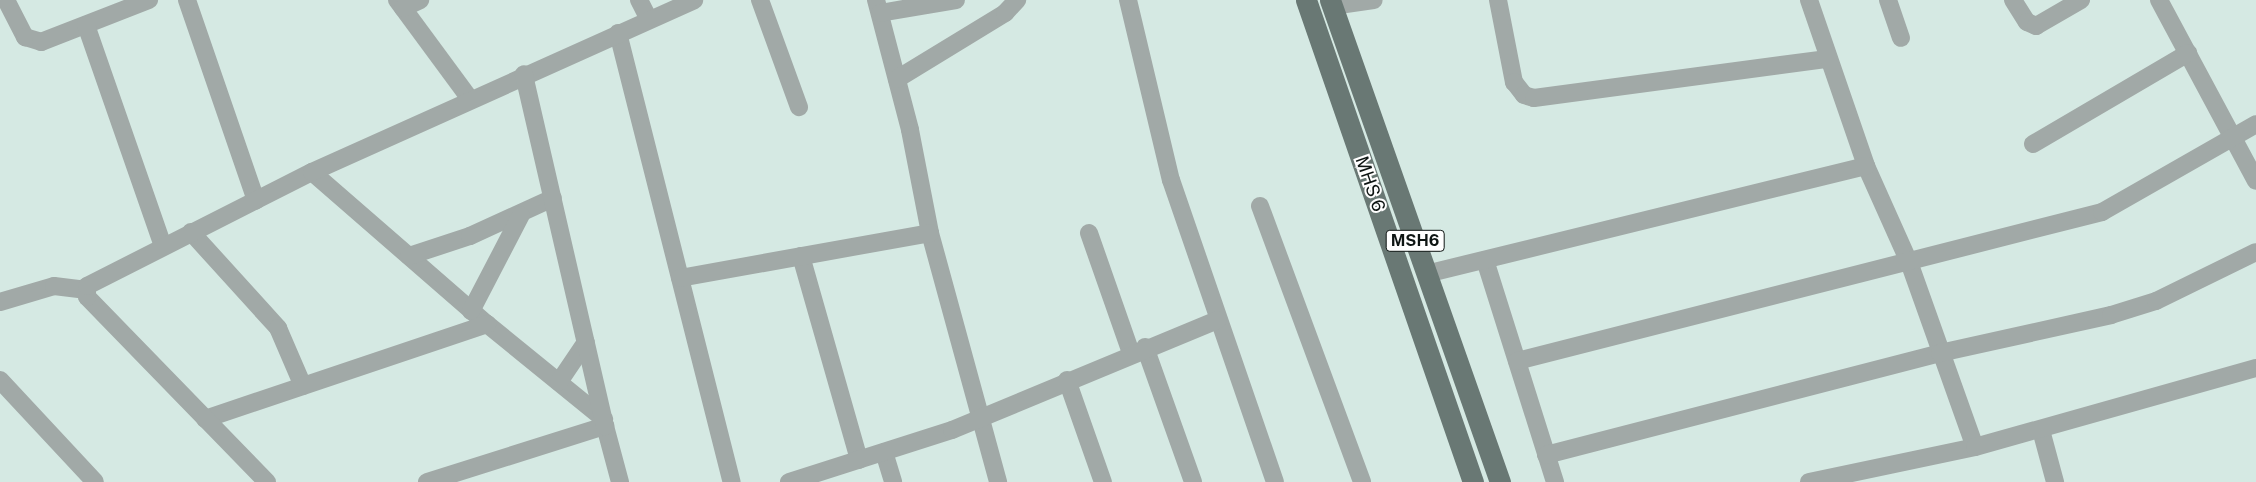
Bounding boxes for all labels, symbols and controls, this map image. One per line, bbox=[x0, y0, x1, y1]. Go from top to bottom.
street label: MHS 6 bbox=[1350, 153, 1390, 215]
road number: MSH6 bbox=[1385, 228, 1445, 255]

